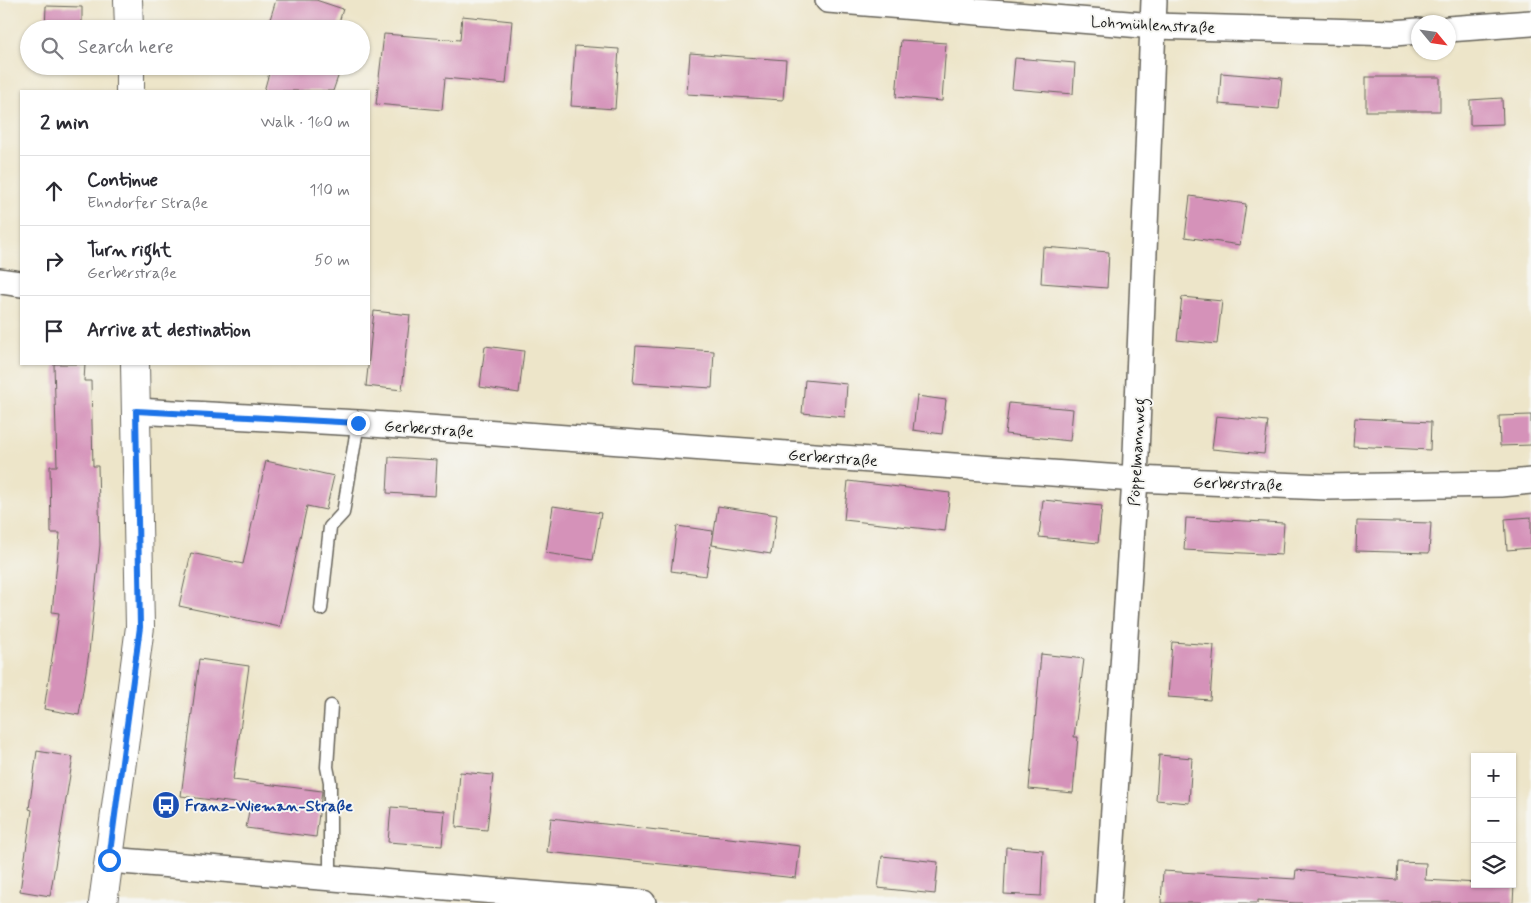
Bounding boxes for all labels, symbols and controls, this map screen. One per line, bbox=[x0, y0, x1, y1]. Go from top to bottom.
street label: Lohmühlenstraße bbox=[1090, 12, 1216, 39]
north arrow bbox=[1411, 15, 1456, 60]
search box bbox=[20, 20, 370, 75]
icon: search bbox=[38, 34, 66, 62]
text: Search here bbox=[78, 35, 174, 60]
text: 2 min bbox=[40, 109, 89, 137]
text: Walk · 160 m bbox=[260, 112, 350, 133]
text: Continue bbox=[87, 168, 158, 193]
icon: ahead bbox=[40, 177, 68, 205]
text: 110 m bbox=[309, 180, 350, 201]
text: Ehndorfer Straße bbox=[87, 193, 208, 214]
text: Turn right bbox=[87, 238, 171, 263]
icon: right bbox=[40, 247, 68, 275]
text: 50 m bbox=[314, 250, 350, 271]
text: Gerberstraße bbox=[87, 263, 177, 284]
icon: arrive bbox=[40, 317, 68, 345]
text: Arrive at destination bbox=[87, 318, 251, 343]
street label: Pöppelmannweg bbox=[1124, 397, 1152, 507]
route end bbox=[347, 412, 370, 435]
street label: Gerberstraße bbox=[383, 416, 475, 443]
street label: Gerberstraße bbox=[787, 445, 879, 472]
street label: Gerberstraße bbox=[1193, 472, 1283, 497]
map controls bbox=[1471, 753, 1516, 888]
button: + bbox=[1471, 753, 1516, 798]
bus stop icon: Franz-Wieman-Straße bbox=[151, 790, 181, 820]
place label: Franz-Wieman-Straße bbox=[185, 796, 353, 817]
button: − bbox=[1471, 798, 1516, 843]
button: layers bbox=[1471, 843, 1516, 888]
route start bbox=[98, 849, 121, 872]

